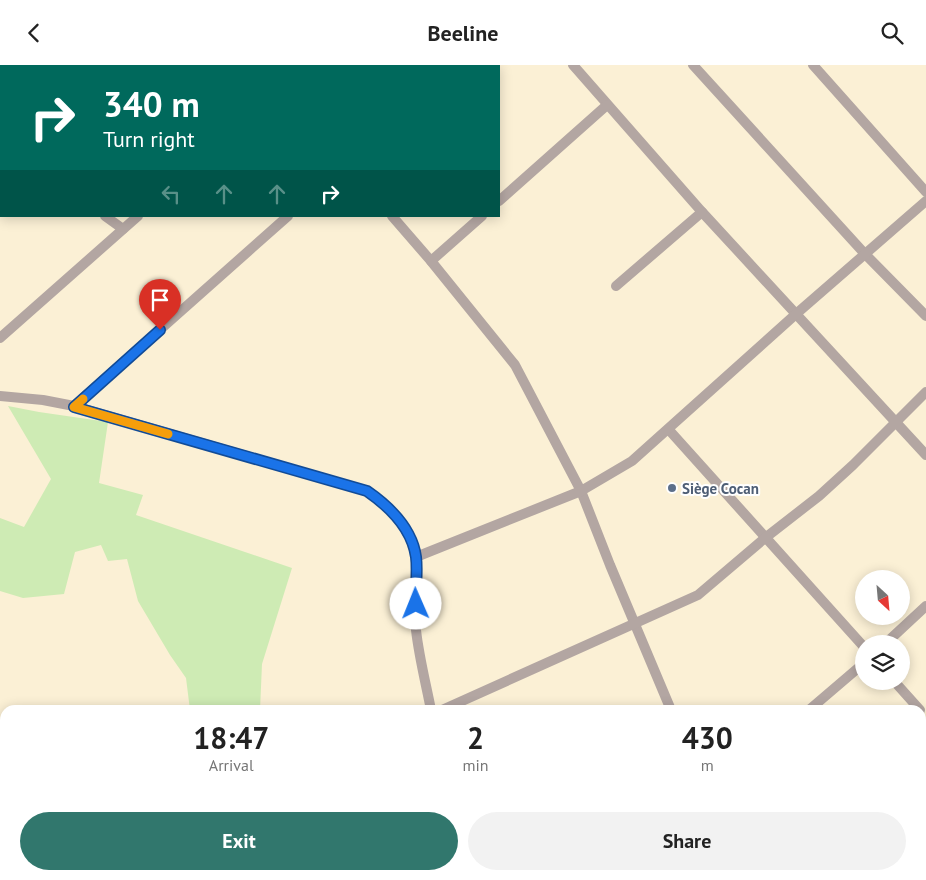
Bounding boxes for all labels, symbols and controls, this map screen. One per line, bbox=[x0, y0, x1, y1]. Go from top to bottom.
icon: back bbox=[20, 19, 48, 47]
text: Beeline bbox=[428, 19, 498, 47]
icon: search bbox=[878, 19, 906, 47]
text: 340 m bbox=[103, 81, 200, 127]
icon: right bbox=[20, 85, 85, 150]
text: Turn right bbox=[103, 125, 195, 153]
icon: left bbox=[157, 180, 185, 208]
icon: ahead bbox=[210, 180, 238, 208]
icon: ahead bbox=[263, 180, 291, 208]
icon: right bbox=[316, 180, 344, 208]
pin bbox=[139, 279, 181, 330]
icon: arrive bbox=[146, 286, 174, 314]
place label: Siège Cocan bbox=[682, 479, 759, 498]
marker: Siège Cocan bbox=[666, 482, 678, 494]
north arrow bbox=[855, 570, 910, 625]
map controls bbox=[855, 570, 910, 690]
position arrow bbox=[389, 577, 441, 629]
button: layers bbox=[855, 635, 910, 690]
text: 18:47 bbox=[193, 718, 269, 757]
text: 2 bbox=[467, 718, 484, 757]
text: 430 bbox=[682, 718, 733, 757]
text: Arrival bbox=[209, 755, 254, 775]
text: min bbox=[463, 755, 489, 775]
text: m bbox=[701, 755, 714, 775]
button: Exit bbox=[20, 812, 458, 870]
button: Share bbox=[468, 812, 906, 870]

